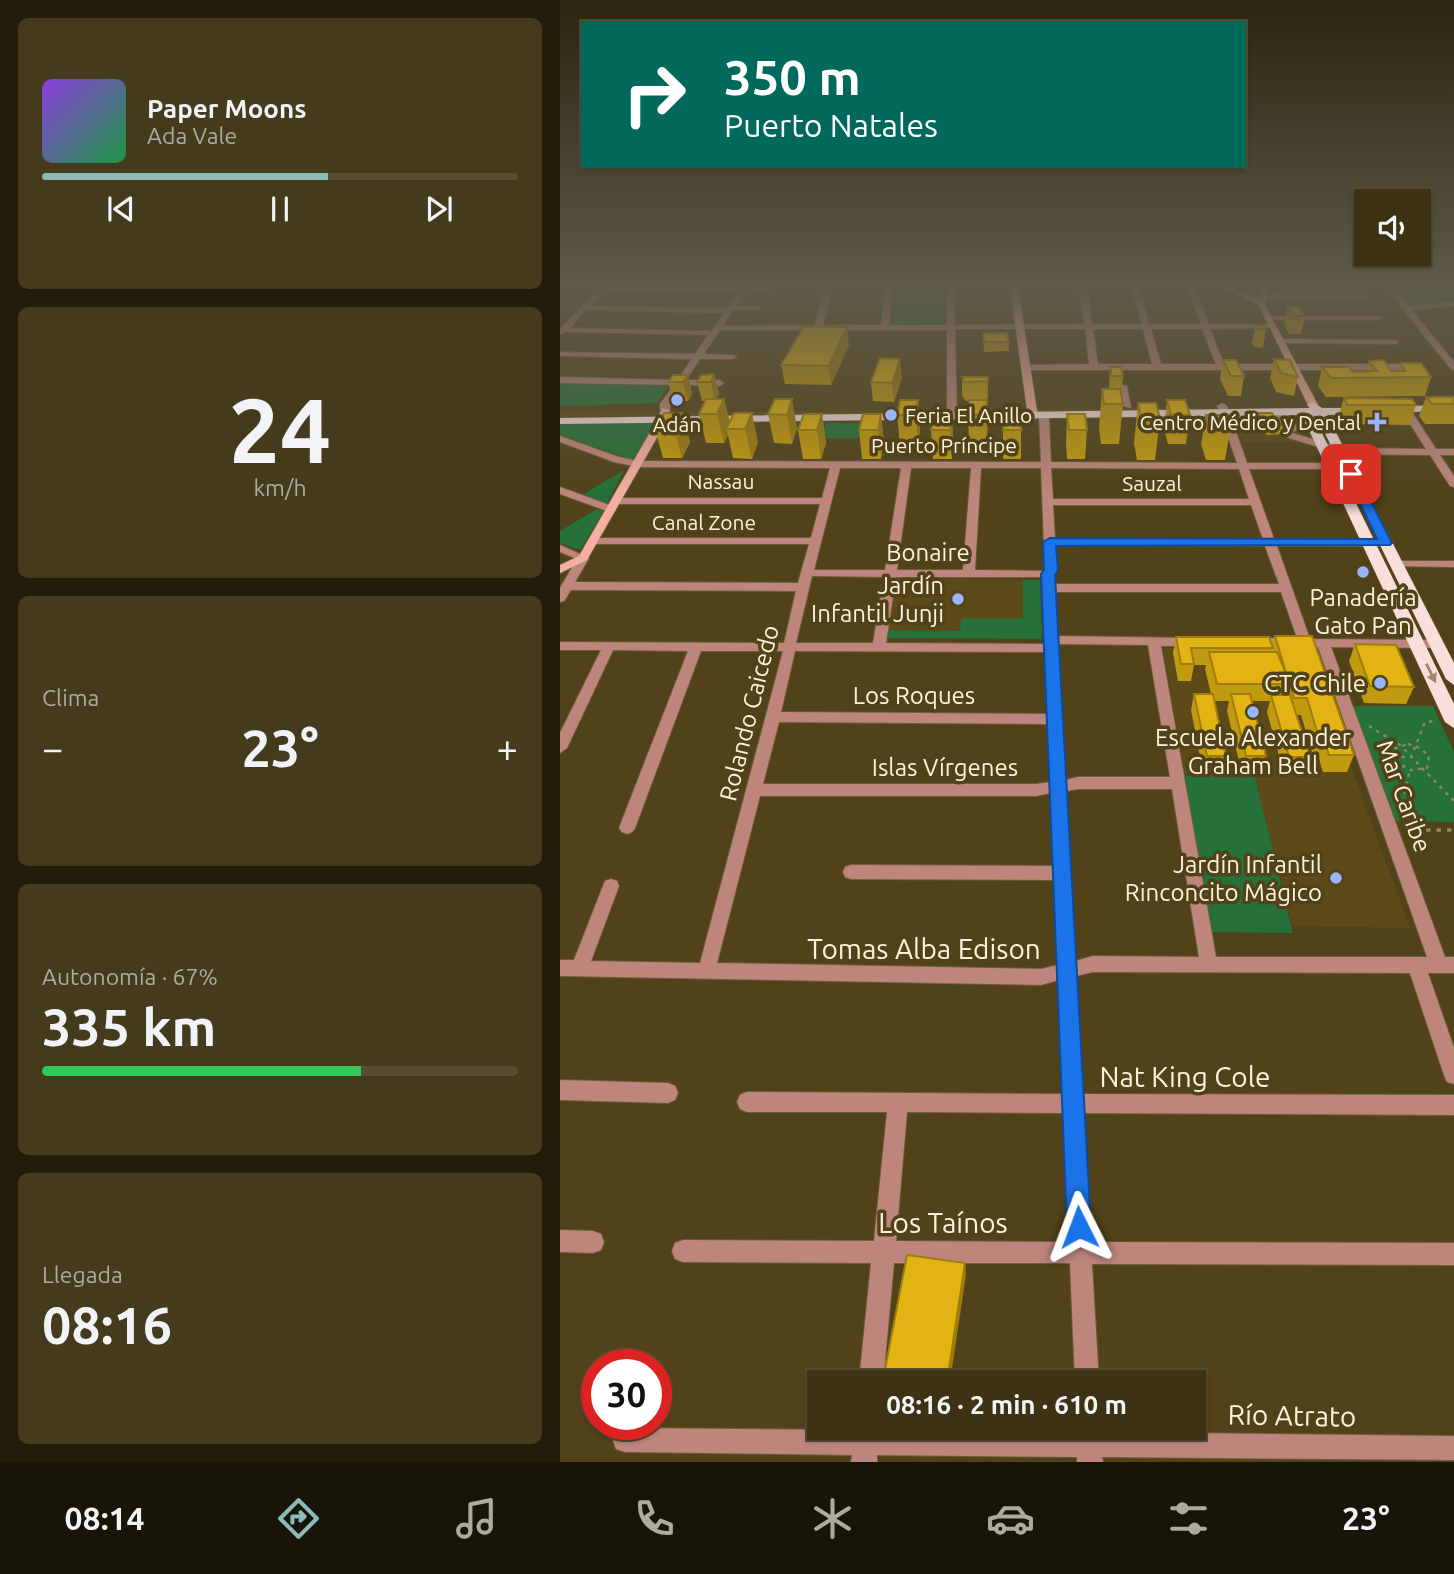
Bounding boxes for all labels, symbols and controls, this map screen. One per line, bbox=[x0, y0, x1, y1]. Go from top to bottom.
icon: right bbox=[609, 49, 700, 140]
text: 350 m bbox=[724, 49, 861, 104]
text: Paper Moons bbox=[147, 94, 306, 123]
text: Puerto Natales bbox=[724, 107, 938, 143]
text: Ada Vale bbox=[147, 123, 237, 148]
map controls bbox=[1354, 189, 1431, 266]
button: sound bbox=[1354, 189, 1431, 266]
icon: previous bbox=[102, 190, 140, 228]
icon: pause bbox=[261, 190, 299, 228]
icon: next bbox=[420, 190, 458, 228]
text: 24 bbox=[229, 378, 331, 480]
marker: Adán bbox=[669, 392, 685, 408]
place label: Feria El Anillo bbox=[905, 403, 1032, 427]
marker: Feria El Anillo bbox=[883, 407, 899, 423]
place label: Centro Médico y Dental bbox=[1139, 410, 1361, 434]
place label: Adán bbox=[653, 412, 701, 436]
marker: Centro Médico y Dental bbox=[1367, 412, 1387, 432]
street label: Puerto Príncipe bbox=[871, 433, 1017, 457]
pin bbox=[1321, 444, 1381, 504]
icon: arrive bbox=[1332, 455, 1370, 493]
street label: Nassau bbox=[688, 469, 754, 493]
street label: Sauzal bbox=[1122, 471, 1182, 495]
text: km/h bbox=[253, 475, 307, 500]
street label: Canal Zone bbox=[652, 510, 756, 534]
street label: Bonaire bbox=[886, 539, 970, 566]
marker: Panadería Gato Pan bbox=[1355, 564, 1371, 580]
place label: Jardín Infantil Junji bbox=[811, 572, 944, 627]
place label: Panadería Gato Pan bbox=[1309, 584, 1417, 639]
marker: Jardín Infantil Junji bbox=[950, 591, 966, 607]
street label: Rolando Caicedo bbox=[714, 622, 784, 804]
one-way arrow bbox=[1425, 663, 1436, 683]
place label: CTC Chile bbox=[1264, 670, 1366, 697]
marker: CTC Chile bbox=[1372, 675, 1388, 691]
street label: Los Roques bbox=[853, 682, 975, 709]
text: Clima bbox=[42, 685, 99, 710]
marker: Escuela Alexander Graham Bell bbox=[1245, 704, 1261, 720]
text: 23° bbox=[241, 719, 319, 777]
place label: Escuela Alexander Graham Bell bbox=[1155, 724, 1351, 779]
text: − bbox=[42, 727, 63, 769]
text: + bbox=[497, 727, 518, 769]
street label: Mar Caribe bbox=[1371, 736, 1437, 856]
street label: Islas Vírgenes bbox=[872, 754, 1018, 781]
place label: Jardín Infantil Rinconcito Mágico bbox=[1125, 851, 1322, 906]
marker: Jardín Infantil Rinconcito Mágico bbox=[1328, 870, 1344, 886]
street label: Tomas Alba Edison bbox=[807, 933, 1041, 964]
text: Autonomía · 67% bbox=[42, 964, 218, 989]
text: 335 km bbox=[42, 998, 216, 1056]
street label: Nat King Cole bbox=[1099, 1061, 1271, 1092]
position arrow bbox=[1042, 1190, 1116, 1264]
street label: Los Taínos bbox=[878, 1207, 1008, 1238]
text: Llegada bbox=[42, 1262, 123, 1287]
text: 08:16 bbox=[42, 1296, 172, 1354]
speed limit sign: 30 bbox=[581, 1349, 672, 1440]
text: 08:16 · 2 min · 610 m bbox=[886, 1390, 1127, 1419]
street label: Río Atrato bbox=[1227, 1398, 1357, 1432]
icon: directions bbox=[274, 1494, 323, 1543]
icon: music bbox=[452, 1494, 501, 1543]
icon: phone bbox=[630, 1494, 679, 1543]
icon: climate bbox=[808, 1494, 857, 1543]
icon: car bbox=[986, 1494, 1035, 1543]
icon: filters bbox=[1164, 1494, 1213, 1543]
text: 08:14 bbox=[65, 1500, 145, 1536]
text: 23° bbox=[1342, 1500, 1389, 1536]

